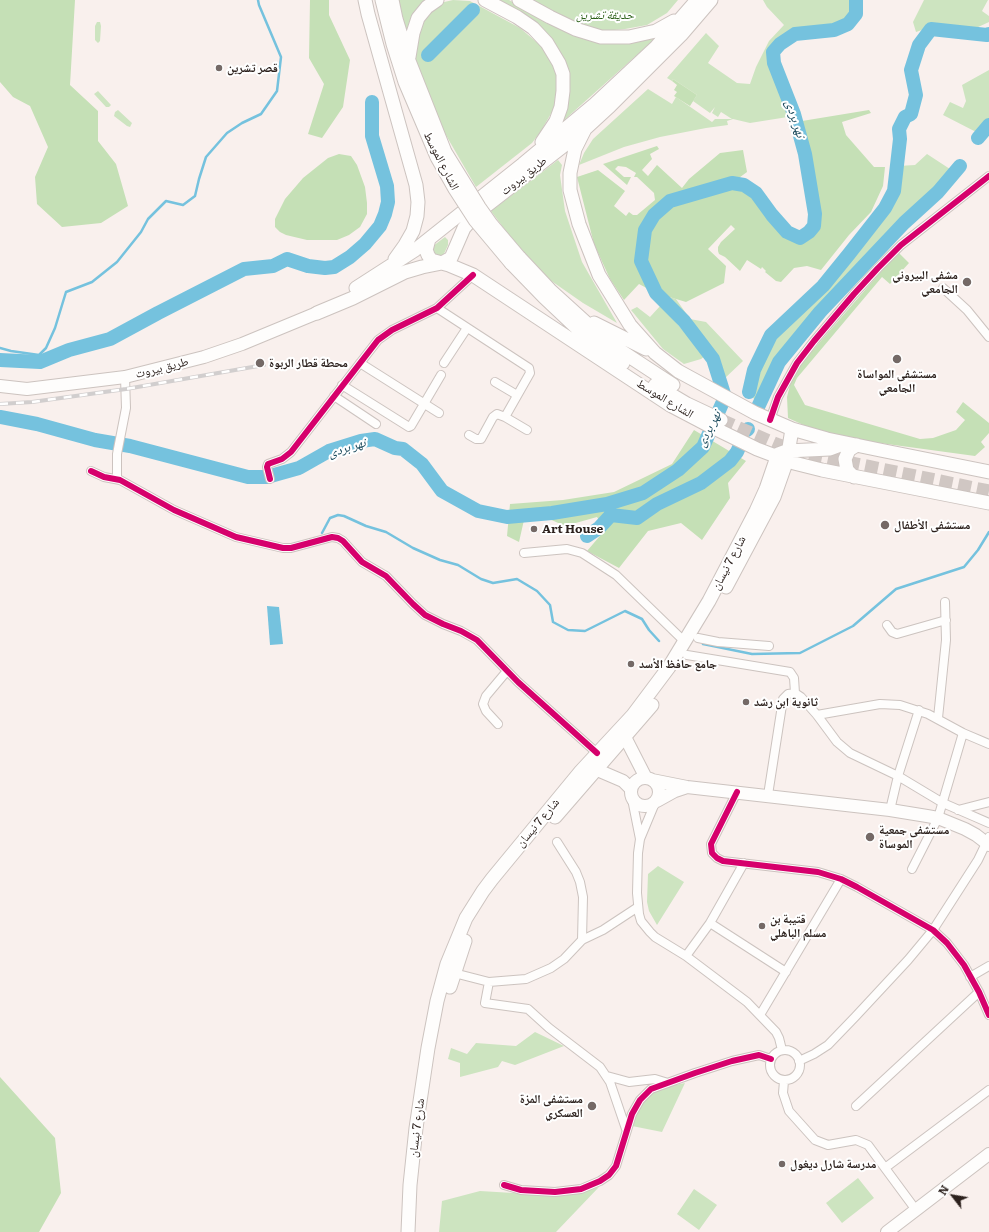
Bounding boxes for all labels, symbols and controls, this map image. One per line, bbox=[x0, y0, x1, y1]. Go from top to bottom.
park label: حديقة تشرين bbox=[576, 8, 634, 22]
place label: قصر تشرين bbox=[227, 61, 278, 75]
marker: قصر تشرين bbox=[214, 63, 224, 73]
water label: نهر بردى bbox=[782, 98, 808, 140]
street label: الشارع الموسط bbox=[420, 129, 462, 193]
street label: طريق بيروت bbox=[498, 154, 550, 198]
place label: مشفى البيروني الجامعي bbox=[892, 268, 958, 296]
marker: مشفى البيروني الجامعي bbox=[961, 276, 973, 288]
marker: مستشفى المواساة الجامعي bbox=[891, 353, 903, 365]
street label: طريق بيروت bbox=[134, 354, 190, 382]
place label: محطة قطار الربوة bbox=[269, 356, 348, 370]
marker: محطة قطار الربوة bbox=[254, 357, 266, 369]
place label: مستشفى المواساة الجامعي bbox=[857, 367, 937, 395]
street label: الشارع الموسط bbox=[634, 376, 696, 422]
water label: نهر بردى bbox=[693, 408, 725, 450]
water label: نهر بردى bbox=[326, 435, 368, 461]
place label: مستشفى الأطفال bbox=[894, 518, 970, 532]
marker: مستشفى الأطفال bbox=[879, 519, 891, 531]
place label: Art House bbox=[542, 522, 603, 536]
marker: Art House bbox=[529, 524, 539, 534]
street label: شارع 7 نيسان bbox=[709, 533, 749, 593]
place label: جامع حافظ الأسد bbox=[639, 657, 717, 671]
marker: جامع حافظ الأسد bbox=[626, 659, 636, 669]
place label: ثانوية ابن رشد bbox=[754, 695, 818, 709]
marker: ثانوية ابن رشد bbox=[741, 697, 751, 707]
street label: شارع 7 نيسان bbox=[513, 796, 563, 850]
place label: مستشفى جمعية الموساة bbox=[879, 823, 949, 851]
marker: مستشفى جمعية الموساة bbox=[864, 831, 876, 843]
place label: قتيبة بن مسلم الباهلي bbox=[770, 912, 826, 940]
marker: قتيبة بن مسلم الباهلي bbox=[757, 921, 767, 931]
place label: مستشفى المزة العسكري bbox=[520, 1092, 583, 1120]
street label: شارع 7 نيسان bbox=[406, 1098, 428, 1158]
marker: مستشفى المزة العسكري bbox=[586, 1100, 598, 1112]
place label: مدرسة شارل ديغول bbox=[790, 1157, 876, 1171]
marker: مدرسة شارل ديغول bbox=[777, 1159, 787, 1169]
north arrow bbox=[933, 1176, 973, 1216]
text: N bbox=[933, 1182, 952, 1198]

